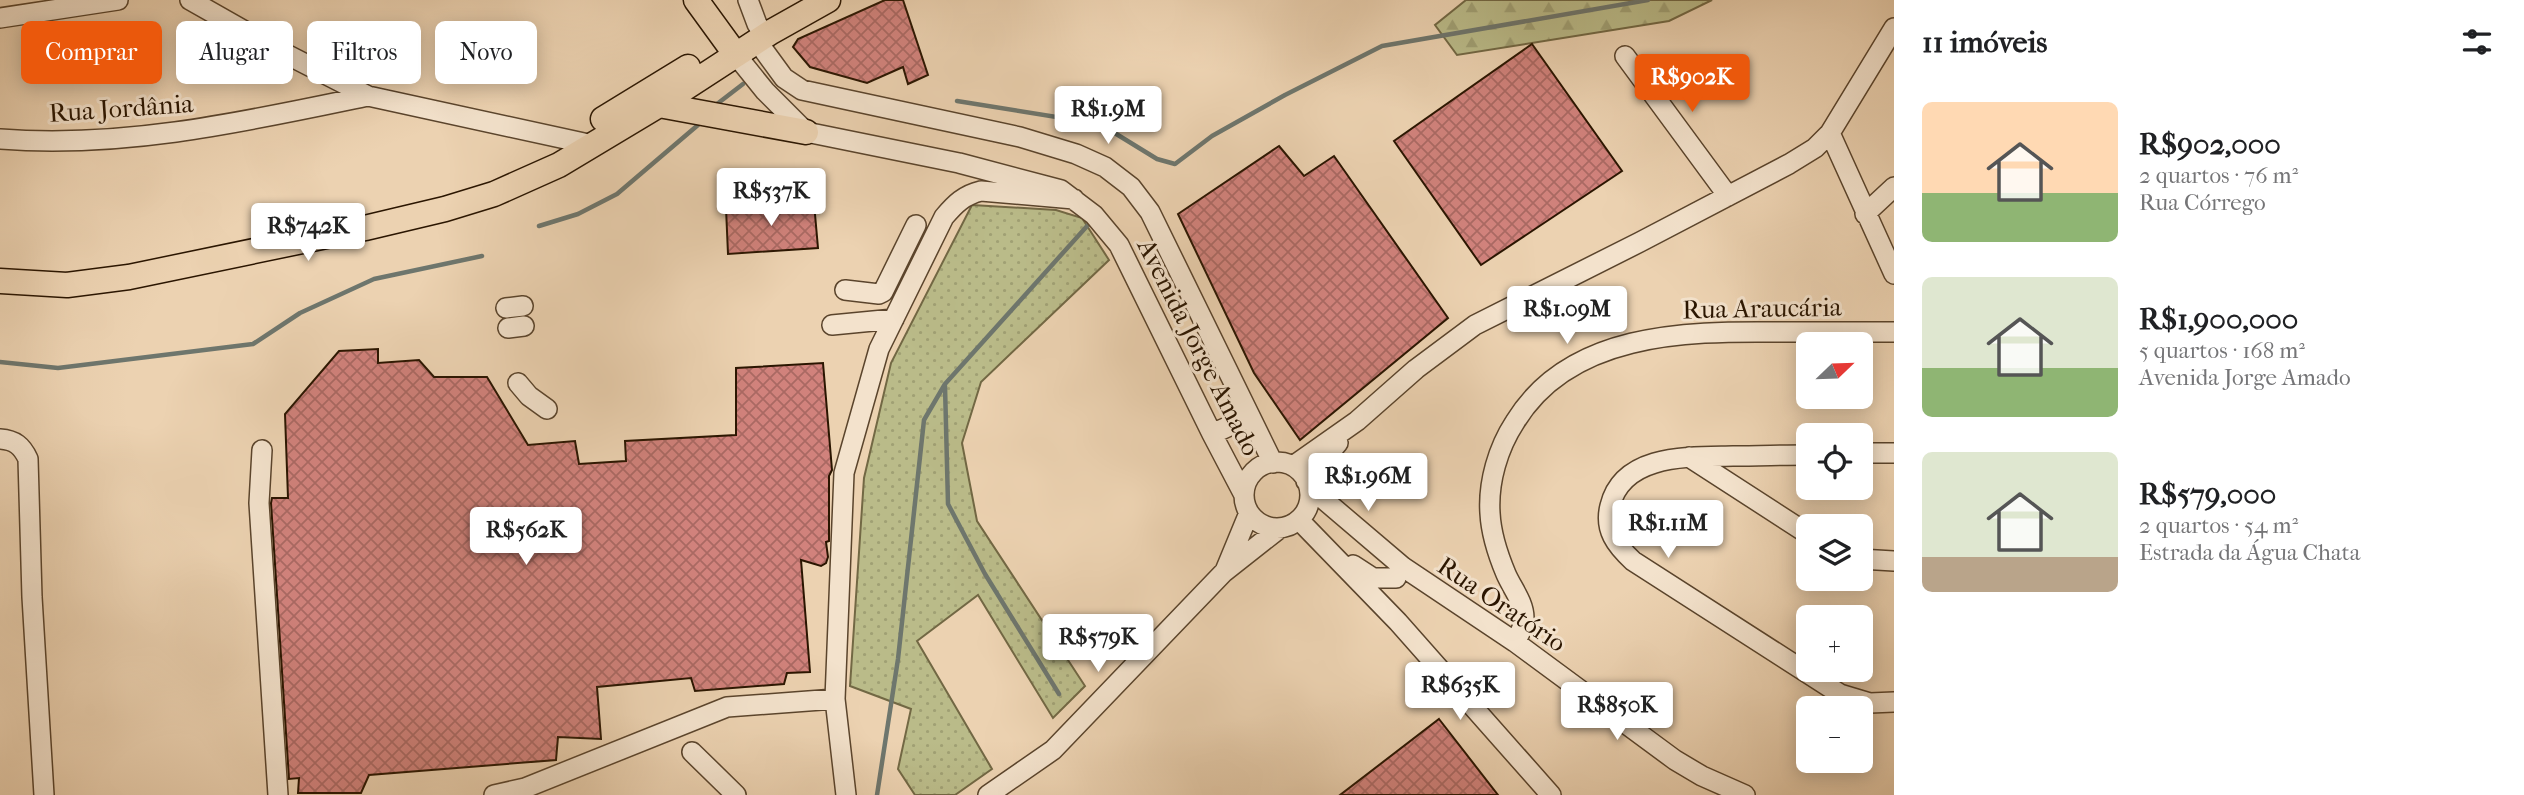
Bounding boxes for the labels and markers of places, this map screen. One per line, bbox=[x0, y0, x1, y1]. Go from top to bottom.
pin: R$902K bbox=[1635, 54, 1749, 114]
pin: R$1.9M bbox=[1051, 86, 1165, 146]
pin: R$537K bbox=[714, 168, 828, 228]
pin: R$742K bbox=[251, 204, 365, 263]
pin: R$1.09M bbox=[1502, 286, 1632, 346]
pin: R$1.96M bbox=[1303, 454, 1433, 513]
pin: R$1.11M bbox=[1603, 500, 1733, 560]
pin: R$562K bbox=[469, 508, 583, 567]
pin: R$579K bbox=[1041, 614, 1155, 674]
pin: R$635K bbox=[1403, 662, 1517, 722]
pin: R$850K bbox=[1560, 682, 1674, 742]

